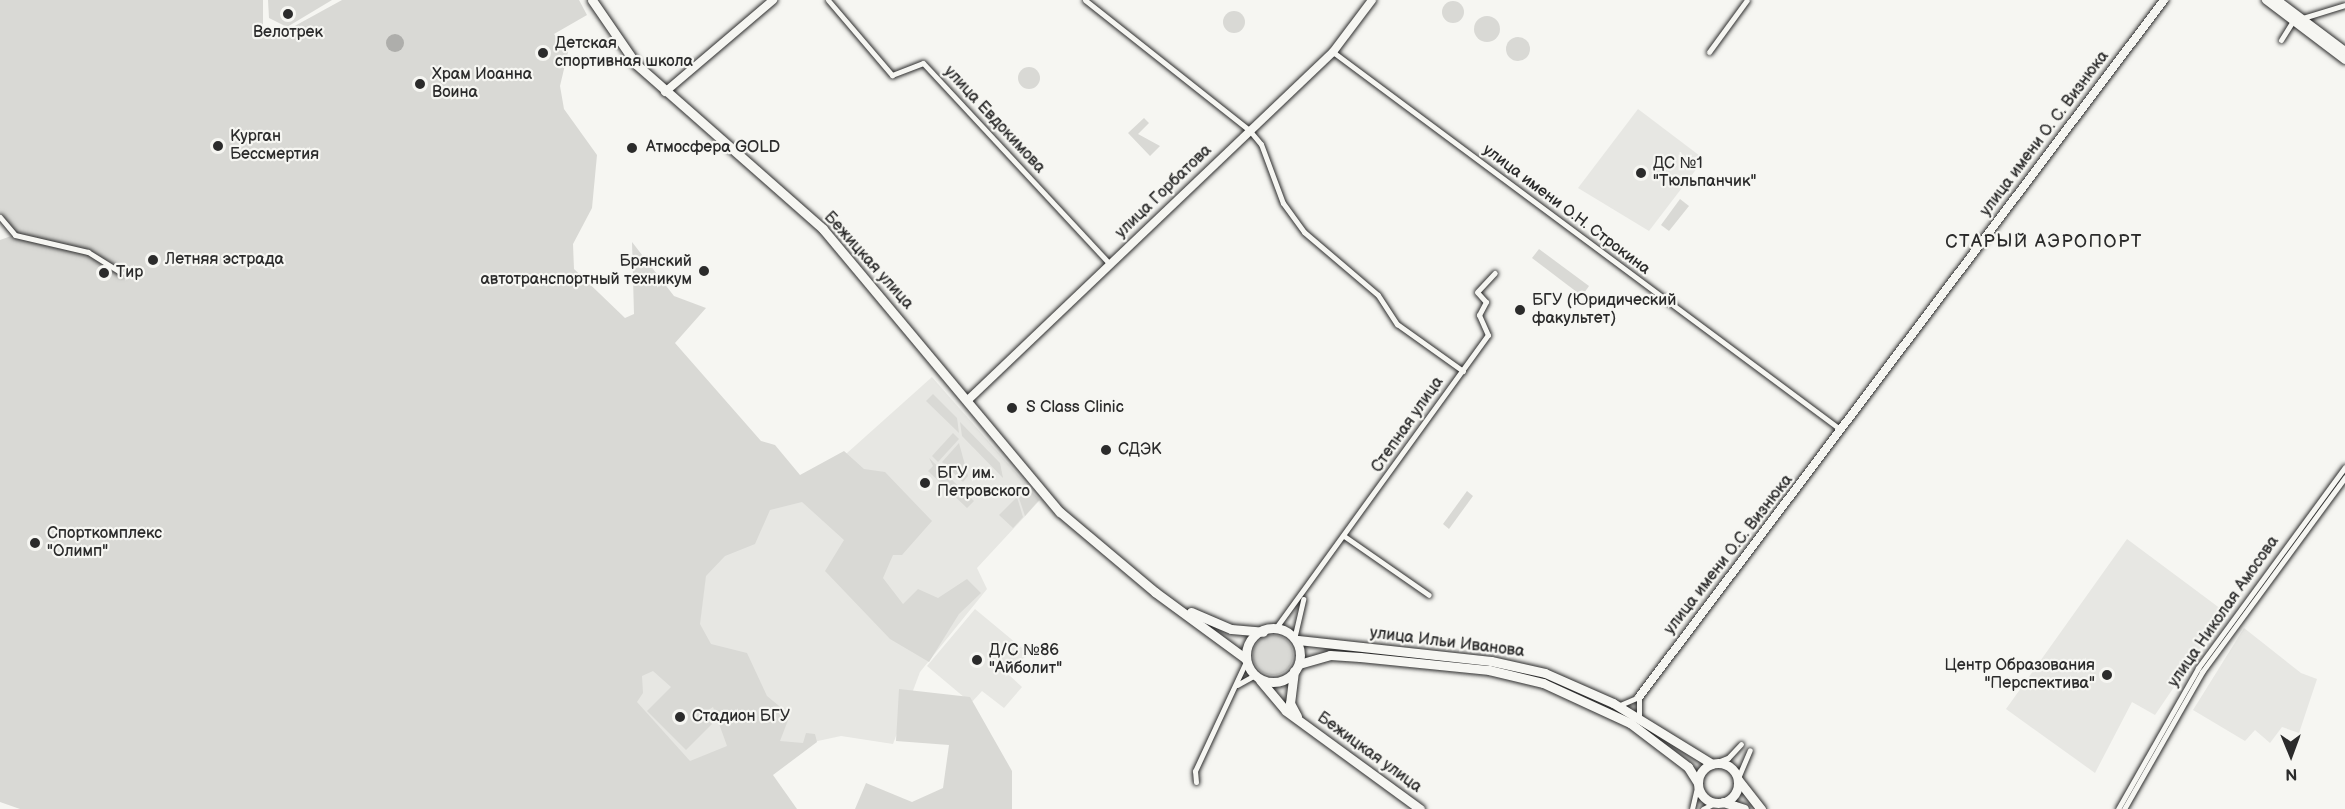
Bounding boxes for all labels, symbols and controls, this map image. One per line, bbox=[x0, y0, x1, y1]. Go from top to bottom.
marker: Велотрек bbox=[281, 7, 295, 21]
place label: Велотрек bbox=[253, 23, 323, 43]
place label: Детская спортивная школа bbox=[555, 34, 693, 72]
marker: Детская спортивная школа bbox=[536, 46, 550, 60]
street label: улица имени О. С. Визнюка bbox=[1977, 48, 2113, 220]
street label: улица Евдокимова bbox=[939, 62, 1049, 178]
place label: Храм Иоанна Воина bbox=[432, 65, 532, 103]
marker: Храм Иоанна Воина bbox=[413, 77, 427, 91]
place label: Курган Бессмертия bbox=[230, 127, 319, 165]
place label: Атмосфера GOLD bbox=[646, 138, 780, 158]
marker: Курган Бессмертия bbox=[211, 139, 225, 153]
marker: Атмосфера GOLD bbox=[623, 139, 641, 157]
street label: улица Горбатова bbox=[1112, 141, 1216, 243]
street label: улица имени О.Н. Строкина bbox=[1478, 141, 1654, 279]
place label: ДС №1 "Тюльпанчик" bbox=[1653, 154, 1756, 192]
marker: ДС №1 "Тюльпанчик" bbox=[1634, 166, 1648, 180]
street label: Бежицкая улица bbox=[819, 208, 917, 314]
district label: СТАРЫЙ АЭРОПОРТ bbox=[1945, 231, 2143, 253]
place label: Летняя эстрада bbox=[165, 250, 284, 270]
place label: Брянский автотранспортный техникум bbox=[480, 252, 692, 290]
marker: Летняя эстрада bbox=[146, 253, 160, 267]
place label: Тир bbox=[116, 263, 143, 283]
marker: Брянский автотранспортный техникум bbox=[697, 264, 711, 278]
marker: Тир bbox=[97, 266, 111, 280]
place label: БГУ (Юридический факультет) bbox=[1532, 291, 1676, 329]
marker: БГУ (Юридический факультет) bbox=[1513, 303, 1527, 317]
street label: Степная улица bbox=[1368, 373, 1448, 477]
place label: S Class Clinic bbox=[1026, 398, 1124, 418]
marker: S Class Clinic bbox=[1003, 399, 1021, 417]
place label: СДЭК bbox=[1118, 440, 1161, 460]
marker: СДЭК bbox=[1099, 443, 1113, 457]
place label: БГУ им. Петровского bbox=[937, 464, 1030, 502]
street label: улица имени О.С. Визнюка bbox=[1661, 471, 1797, 639]
marker: БГУ им. Петровского bbox=[918, 476, 932, 490]
place label: Спорткомплекс "Олимп" bbox=[47, 524, 162, 562]
street label: улица Николая Амосова bbox=[2164, 533, 2284, 691]
marker: Спорткомплекс "Олимп" bbox=[28, 536, 42, 550]
street label: улица Ильи Иванова bbox=[1369, 624, 1525, 662]
place label: Д/С №86 "Айболит" bbox=[989, 641, 1062, 679]
marker: Д/С №86 "Айболит" bbox=[970, 653, 984, 667]
place label: Центр Образования "Перспектива" bbox=[1945, 656, 2095, 694]
marker: Центр Образования "Перспектива" bbox=[2100, 668, 2114, 682]
place label: Стадион БГУ bbox=[692, 707, 790, 727]
street label: Бежицкая улица bbox=[1313, 709, 1425, 797]
marker: Стадион БГУ bbox=[673, 710, 687, 724]
north arrow bbox=[2261, 725, 2321, 785]
text: N bbox=[2285, 764, 2298, 783]

